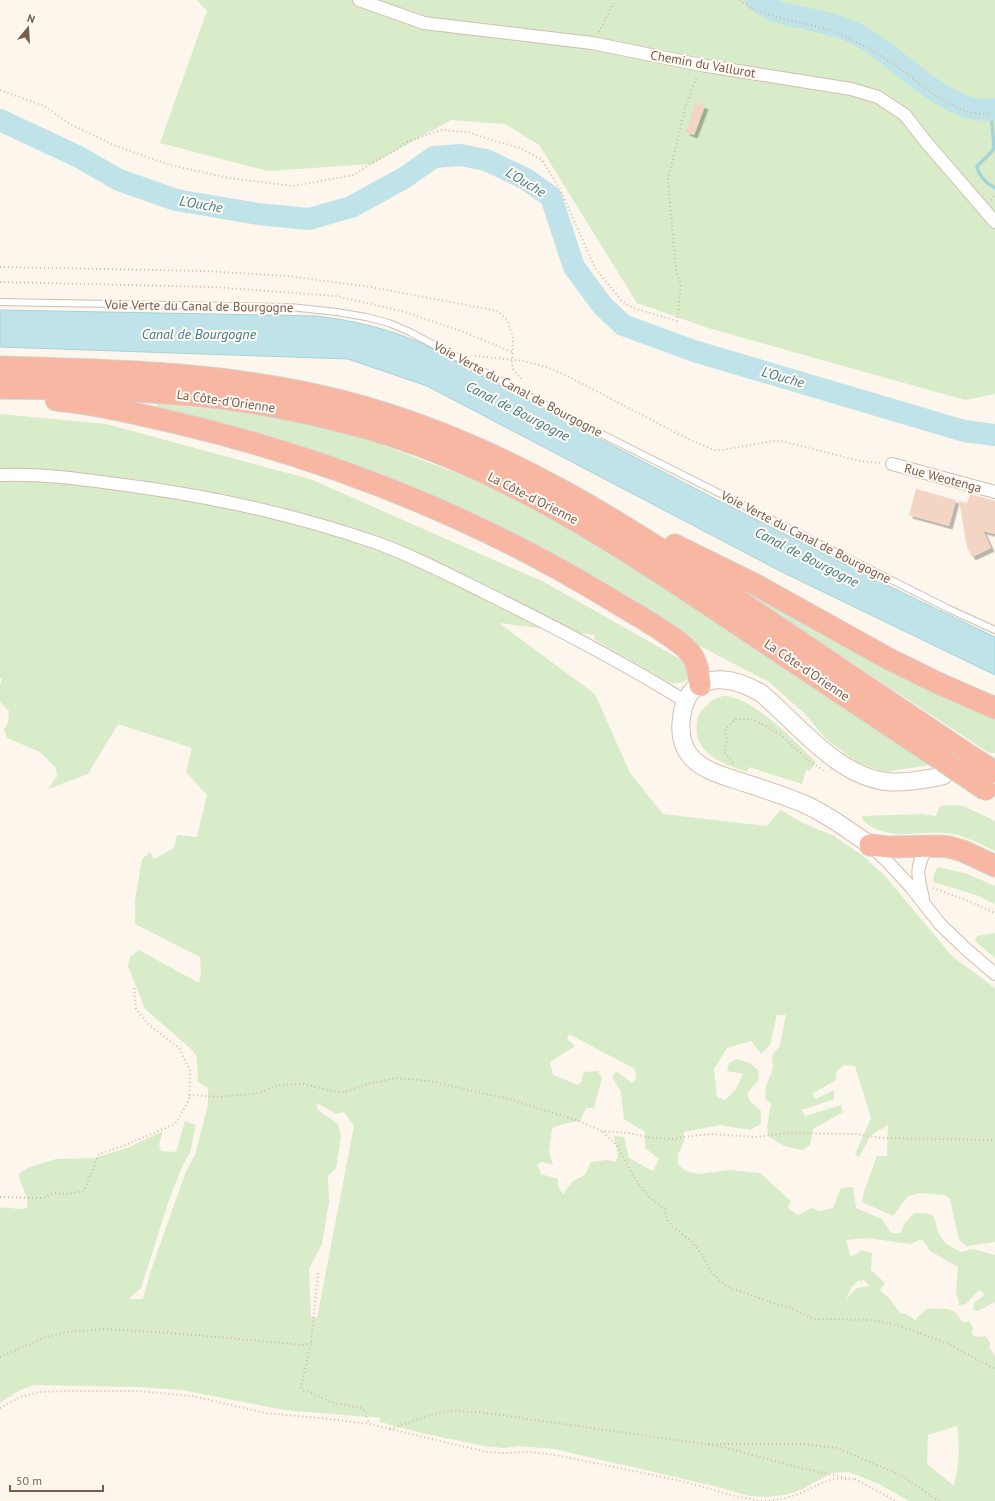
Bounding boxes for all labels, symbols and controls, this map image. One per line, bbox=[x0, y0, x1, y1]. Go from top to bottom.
north arrow bbox=[8, 8, 48, 48]
text: N bbox=[25, 11, 37, 26]
street label: Chemin du Vallurot bbox=[649, 46, 757, 82]
water label: L'Ouche bbox=[503, 163, 550, 201]
water label: L'Ouche bbox=[178, 191, 225, 217]
street label: Voie Verte du Canal de Bourgogne bbox=[103, 296, 294, 316]
water label: Canal de Bourgogne bbox=[142, 325, 257, 343]
street label: Voie Verte du Canal de Bourgogne bbox=[431, 338, 605, 440]
water label: L'Ouche bbox=[760, 362, 807, 392]
water label: Canal de Bourgogne bbox=[463, 378, 573, 444]
street label: La Côte-d'Orienne bbox=[176, 386, 276, 416]
street label: Rue Weotenga bbox=[902, 460, 984, 496]
street label: La Côte-d'Orienne bbox=[485, 468, 581, 528]
street label: Voie Verte du Canal de Bourgogne bbox=[718, 487, 894, 587]
water label: Canal de Bourgogne bbox=[752, 524, 862, 590]
street label: La Côte-d'Orienne bbox=[761, 635, 853, 705]
scale bar bbox=[10, 1467, 103, 1493]
text: 50 m bbox=[16, 1473, 42, 1488]

